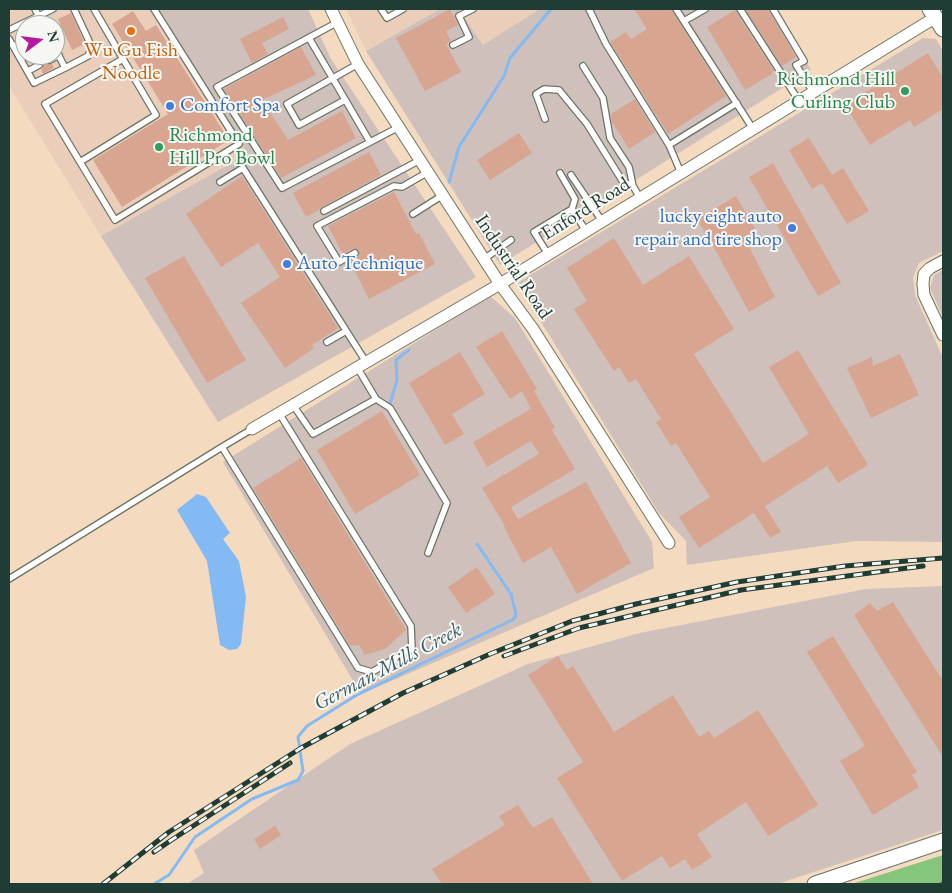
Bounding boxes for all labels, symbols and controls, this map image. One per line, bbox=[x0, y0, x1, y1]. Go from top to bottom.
north arrow bbox=[15, 15, 65, 65]
marker: Wu Gu Fish Noodle bbox=[125, 25, 137, 37]
text: N bbox=[43, 29, 64, 44]
place label: Wu Gu Fish Noodle bbox=[84, 39, 178, 86]
place label: Richmond Hill Curling Club bbox=[777, 68, 895, 115]
marker: Richmond Hill Curling Club bbox=[899, 85, 911, 97]
place label: Comfort Spa bbox=[180, 94, 280, 118]
marker: Comfort Spa bbox=[164, 100, 176, 112]
place label: Richmond Hill Pro Bowl bbox=[169, 124, 275, 171]
marker: Richmond Hill Pro Bowl bbox=[153, 141, 165, 153]
street label: Enford Road bbox=[537, 172, 635, 246]
place label: lucky eight auto repair and tire shop bbox=[635, 205, 782, 252]
street label: Industrial Road bbox=[469, 210, 557, 324]
marker: lucky eight auto repair and tire shop bbox=[786, 222, 798, 234]
place label: Auto Technique bbox=[297, 252, 423, 276]
marker: Auto Technique bbox=[281, 258, 293, 270]
water label: German Mills Creek bbox=[310, 617, 466, 717]

